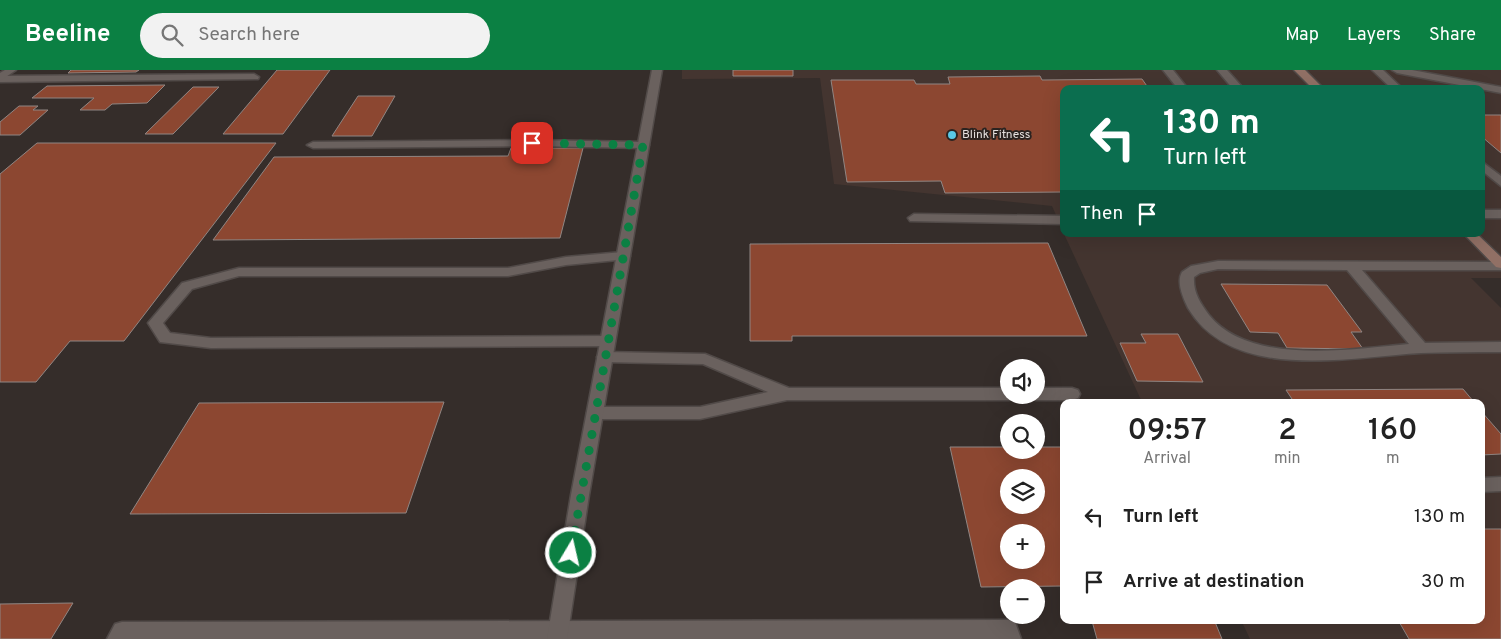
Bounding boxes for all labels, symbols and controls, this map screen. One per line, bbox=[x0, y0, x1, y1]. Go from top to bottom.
search box bbox=[140, 13, 490, 58]
text: Beeline bbox=[25, 20, 110, 50]
icon: search bbox=[158, 21, 186, 49]
text: Search here bbox=[198, 23, 300, 47]
text: Map bbox=[1285, 24, 1319, 47]
text: Layers bbox=[1347, 24, 1401, 47]
text: Share bbox=[1429, 24, 1476, 47]
text: 130 m bbox=[1163, 102, 1260, 146]
icon: left bbox=[1080, 105, 1145, 170]
pin bbox=[511, 122, 553, 164]
place label: Blink Fitness bbox=[962, 127, 1030, 143]
icon: arrive bbox=[518, 129, 546, 157]
marker: Blink Fitness bbox=[946, 129, 958, 141]
text: Turn left bbox=[1163, 145, 1246, 172]
icon: arrive bbox=[1133, 200, 1161, 228]
text: Then bbox=[1080, 202, 1123, 226]
map controls bbox=[1000, 359, 1045, 624]
button: sound bbox=[1000, 359, 1045, 404]
text: 09:57 bbox=[1127, 413, 1207, 450]
text: 2 bbox=[1278, 413, 1296, 450]
text: 160 bbox=[1368, 413, 1418, 450]
button: search bbox=[1000, 414, 1045, 459]
text: Arrival bbox=[1143, 449, 1191, 469]
text: min bbox=[1274, 449, 1301, 469]
text: m bbox=[1386, 449, 1400, 469]
button: layers bbox=[1000, 469, 1045, 514]
icon: left bbox=[1080, 503, 1108, 531]
text: Turn left bbox=[1123, 505, 1199, 529]
text: 130 m bbox=[1414, 505, 1465, 529]
button: + bbox=[1000, 524, 1045, 569]
position arrow bbox=[544, 526, 596, 578]
icon: arrive bbox=[1080, 568, 1108, 596]
text: Arrive at destination bbox=[1123, 570, 1304, 594]
text: 30 m bbox=[1421, 570, 1465, 594]
button: − bbox=[1000, 579, 1045, 624]

